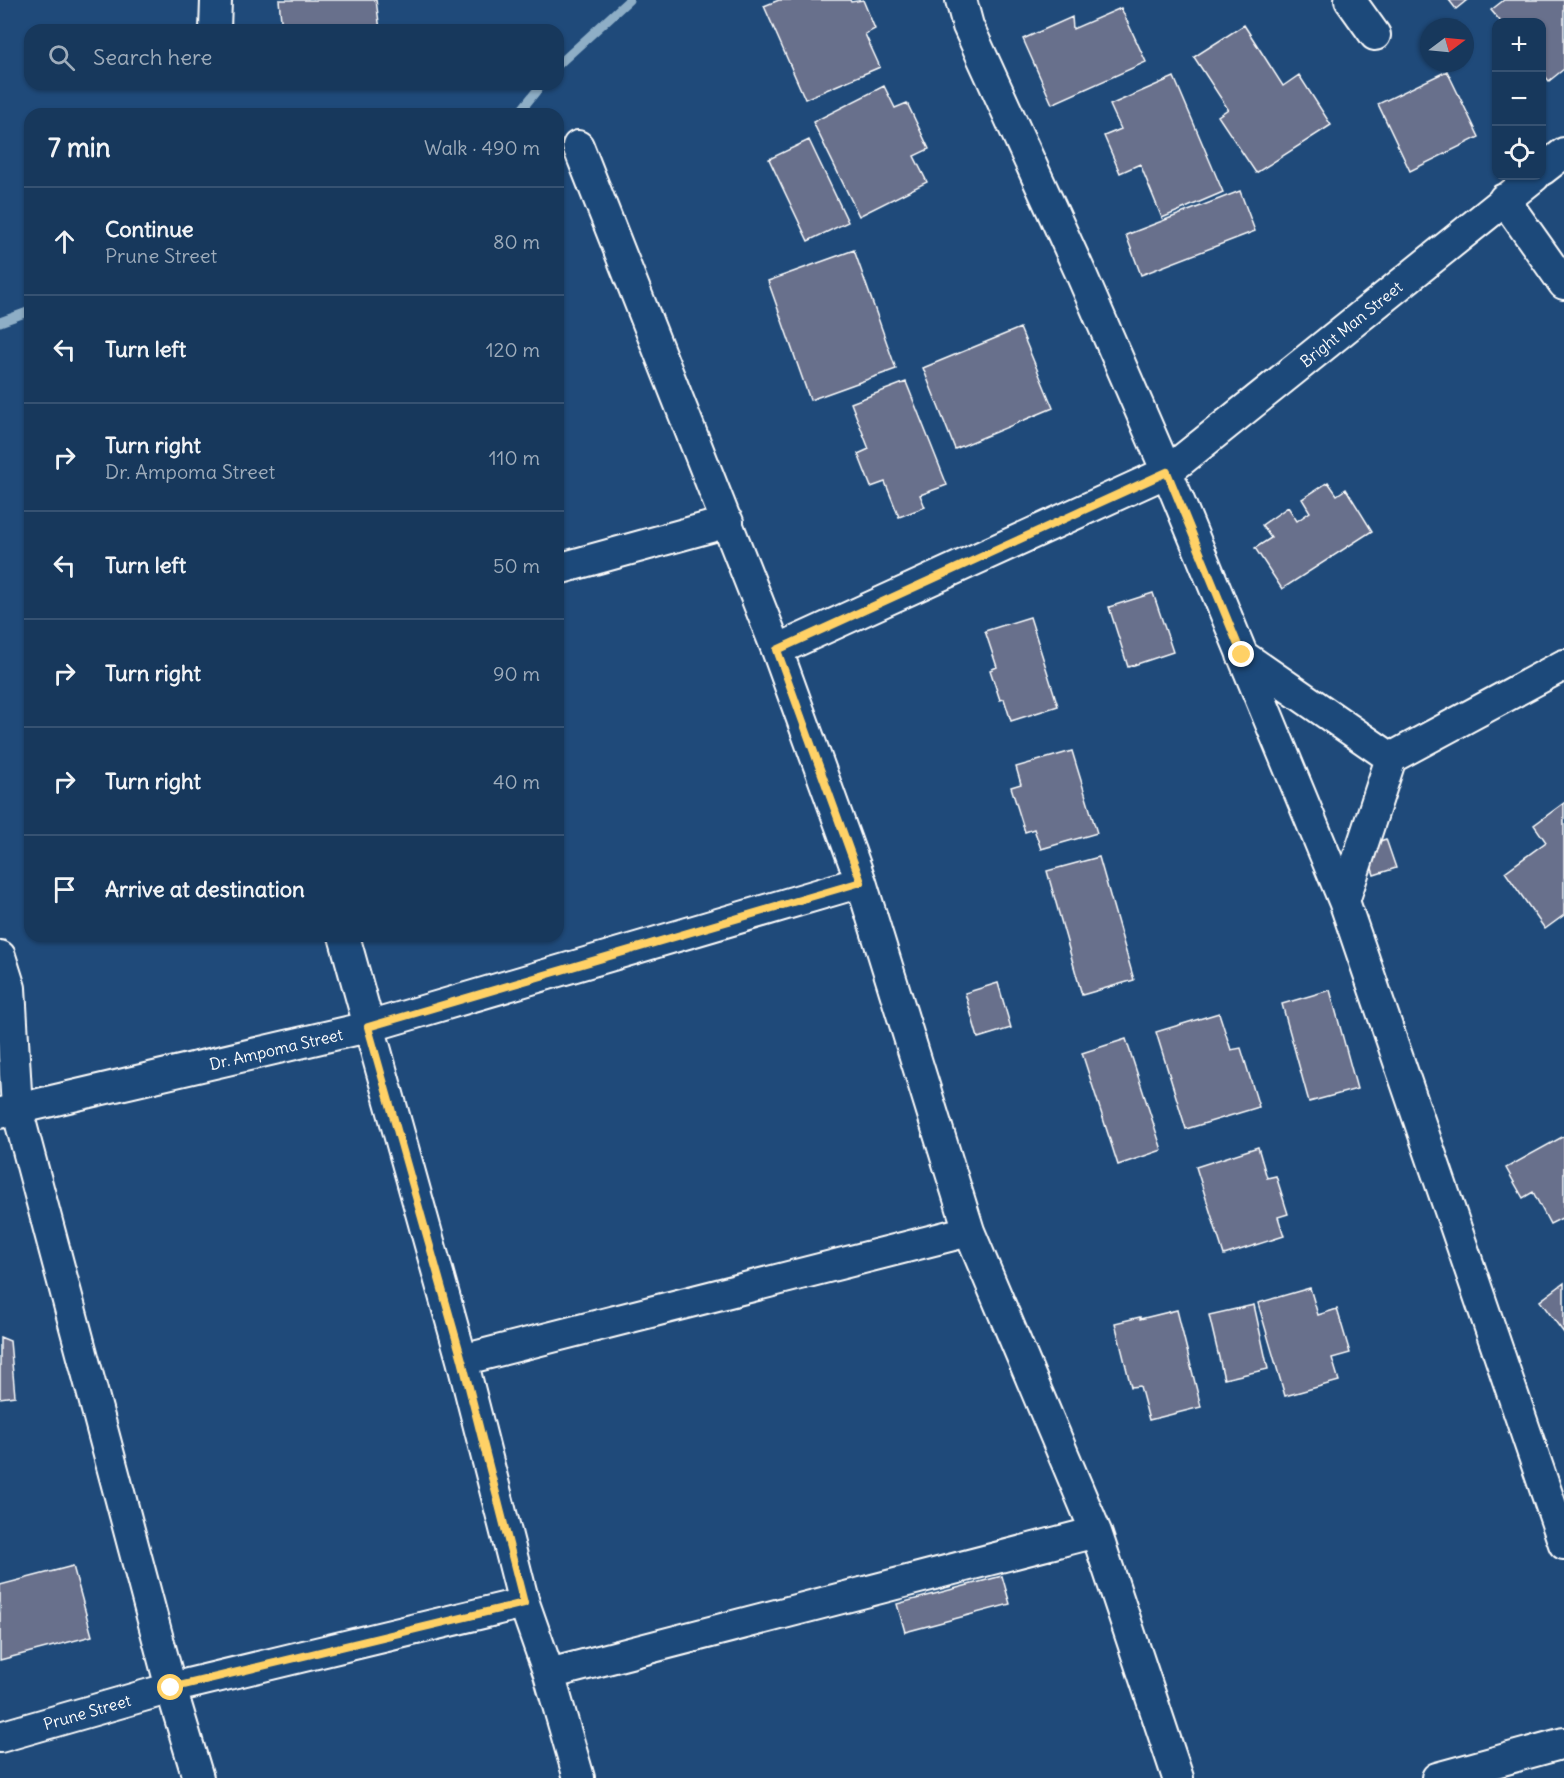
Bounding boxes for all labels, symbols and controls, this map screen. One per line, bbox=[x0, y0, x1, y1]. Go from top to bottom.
north arrow bbox=[1420, 18, 1474, 72]
map controls bbox=[1492, 18, 1546, 180]
button: + bbox=[1492, 18, 1546, 72]
search box bbox=[24, 24, 564, 90]
icon: search bbox=[45, 41, 78, 74]
text: Search here bbox=[93, 43, 212, 71]
button: − bbox=[1492, 72, 1546, 126]
button: locate bbox=[1492, 126, 1546, 180]
text: 7 min bbox=[48, 131, 111, 164]
text: Walk · 490 m bbox=[424, 135, 540, 160]
text: Continue bbox=[105, 215, 194, 243]
icon: ahead bbox=[48, 225, 81, 258]
text: 80 m bbox=[493, 229, 540, 254]
text: Prune Street bbox=[105, 243, 217, 268]
street label: Bright Man Street bbox=[1296, 276, 1407, 371]
icon: left bbox=[48, 333, 81, 366]
text: Turn left bbox=[105, 335, 186, 363]
text: 120 m bbox=[486, 337, 540, 362]
text: Turn right bbox=[105, 431, 201, 459]
icon: right bbox=[48, 441, 81, 474]
text: 110 m bbox=[489, 445, 540, 470]
text: Dr. Ampoma Street bbox=[105, 459, 275, 484]
icon: left bbox=[48, 549, 81, 582]
text: Turn left bbox=[105, 551, 186, 579]
text: 50 m bbox=[493, 553, 540, 578]
route end bbox=[1228, 641, 1254, 667]
icon: right bbox=[48, 657, 81, 690]
text: Turn right bbox=[105, 659, 201, 687]
text: 90 m bbox=[493, 661, 540, 686]
icon: right bbox=[48, 765, 81, 798]
text: Turn right bbox=[105, 767, 201, 795]
text: 40 m bbox=[493, 769, 540, 794]
icon: arrive bbox=[48, 873, 81, 906]
text: Arrive at destination bbox=[105, 875, 305, 903]
street label: Dr. Ampoma Street bbox=[207, 1024, 345, 1074]
route start bbox=[157, 1674, 183, 1700]
street label: Prune Street bbox=[41, 1690, 134, 1734]

